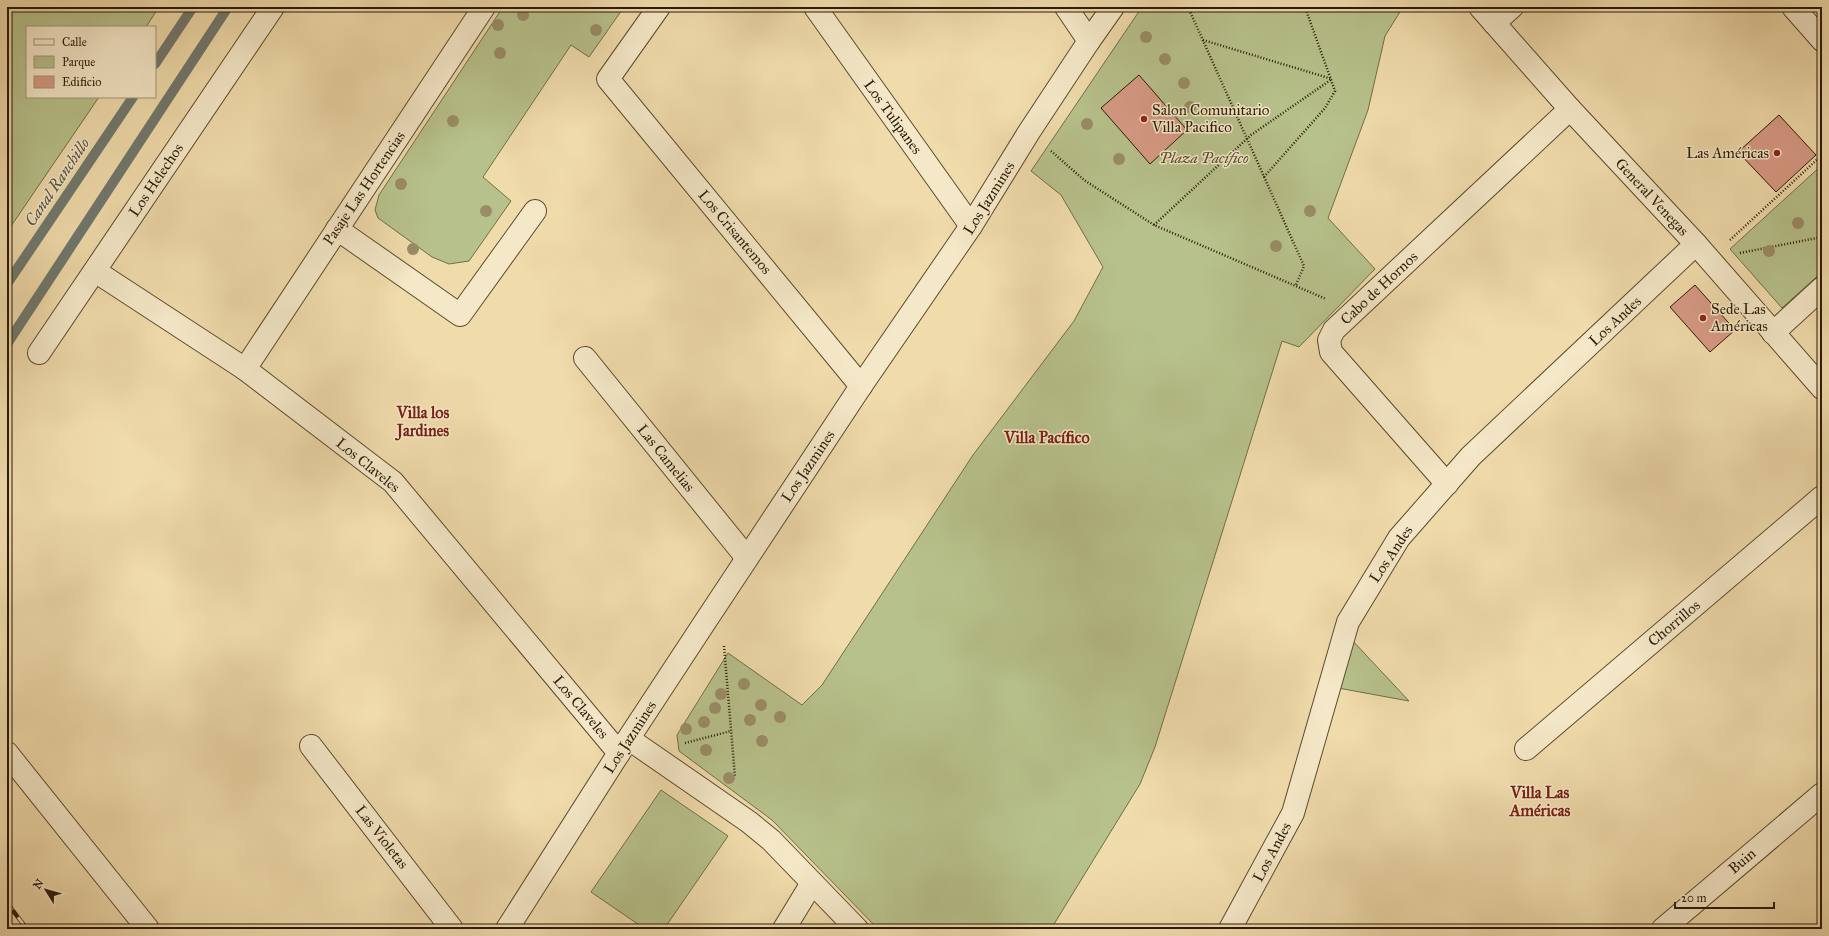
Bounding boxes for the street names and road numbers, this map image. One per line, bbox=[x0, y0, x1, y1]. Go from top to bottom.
street label: Los Tulipanes bbox=[860, 76, 926, 158]
street label: Pasaje Las Hortencias bbox=[319, 128, 409, 248]
street label: Los Helechos bbox=[125, 140, 187, 220]
street label: General Venegas bbox=[1611, 154, 1693, 240]
street label: Los Jazmines bbox=[959, 158, 1019, 238]
street label: Los Crisantemos bbox=[695, 186, 775, 278]
street label: Cabo de Hornos bbox=[1337, 248, 1421, 328]
street label: Los Andes bbox=[1585, 292, 1645, 350]
street label: Las Camelias bbox=[633, 421, 699, 495]
street label: Los Jazmines bbox=[777, 427, 839, 506]
street label: Los Claveles bbox=[332, 434, 404, 496]
street label: Los Andes bbox=[1365, 522, 1417, 586]
street label: Chorrillos bbox=[1644, 596, 1704, 650]
street label: Los Claveles bbox=[549, 672, 613, 742]
street label: Los Jazmines bbox=[600, 697, 661, 777]
street label: Las Violetas bbox=[352, 802, 412, 872]
street label: Los Andes bbox=[1249, 819, 1295, 885]
street label: Buin bbox=[1725, 844, 1759, 878]

